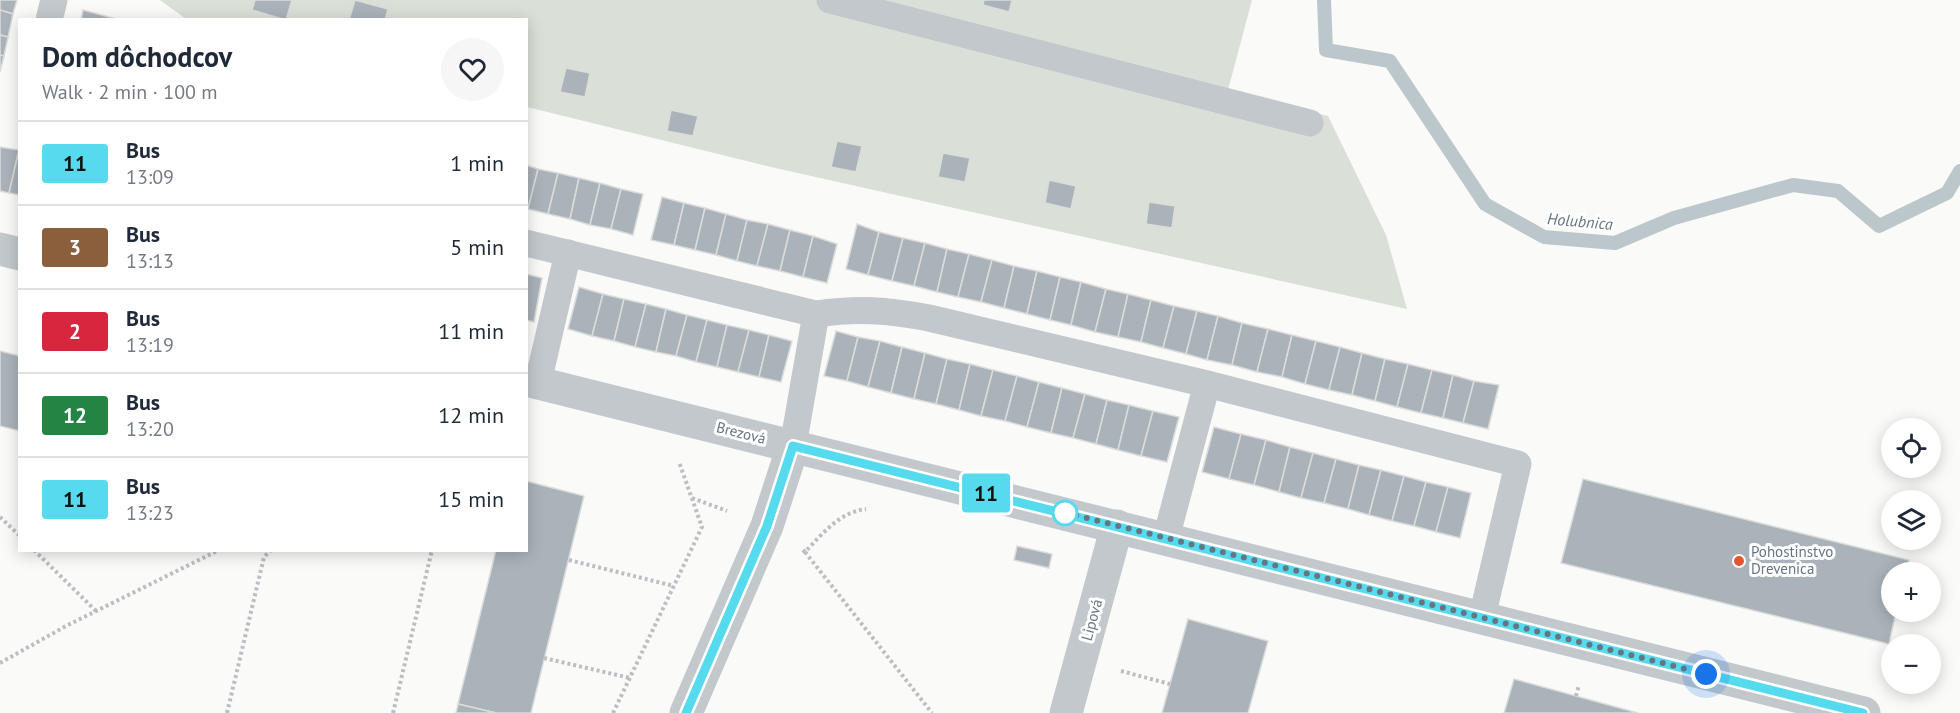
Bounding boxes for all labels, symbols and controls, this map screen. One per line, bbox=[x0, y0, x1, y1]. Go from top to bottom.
text: Dom dôchodcov bbox=[42, 38, 232, 75]
button: heart bbox=[441, 38, 504, 101]
text: Walk · 2 min · 100 m bbox=[42, 79, 218, 105]
text: Bus bbox=[126, 136, 160, 164]
text: 1 min bbox=[450, 149, 504, 177]
text: 11 bbox=[63, 150, 87, 177]
text: 13:09 bbox=[126, 164, 174, 190]
water label: Holubnica bbox=[1546, 208, 1614, 234]
text: Bus bbox=[126, 220, 160, 248]
text: 5 min bbox=[450, 233, 504, 261]
text: 3 bbox=[69, 234, 81, 261]
text: 13:13 bbox=[126, 248, 174, 274]
text: Bus bbox=[126, 304, 160, 332]
text: 11 min bbox=[438, 317, 504, 345]
text: 2 bbox=[69, 318, 81, 345]
text: 13:19 bbox=[126, 332, 174, 358]
text: Bus bbox=[126, 388, 160, 416]
text: 12 min bbox=[438, 401, 504, 429]
text: 12 bbox=[63, 402, 87, 429]
text: 13:20 bbox=[126, 416, 174, 442]
street label: Brezová bbox=[714, 417, 768, 448]
map controls bbox=[1881, 418, 1941, 694]
button: locate bbox=[1881, 418, 1941, 478]
text: Bus bbox=[126, 472, 160, 500]
line badge: 11 bbox=[959, 474, 1013, 512]
text: 11 bbox=[974, 480, 998, 507]
text: 15 min bbox=[438, 485, 504, 513]
text: 11 bbox=[63, 486, 87, 513]
button: layers bbox=[1881, 490, 1941, 550]
text: 13:23 bbox=[126, 500, 174, 526]
unlabelled marker bbox=[1052, 500, 1078, 526]
place label: Pohostinstvo Drevenica bbox=[1751, 542, 1833, 578]
marker: Pohostinstvo Drevenica bbox=[1732, 554, 1746, 568]
button: + bbox=[1881, 562, 1941, 622]
street label: Lipová bbox=[1077, 597, 1106, 643]
button: − bbox=[1881, 634, 1941, 694]
your location bbox=[1691, 659, 1721, 689]

